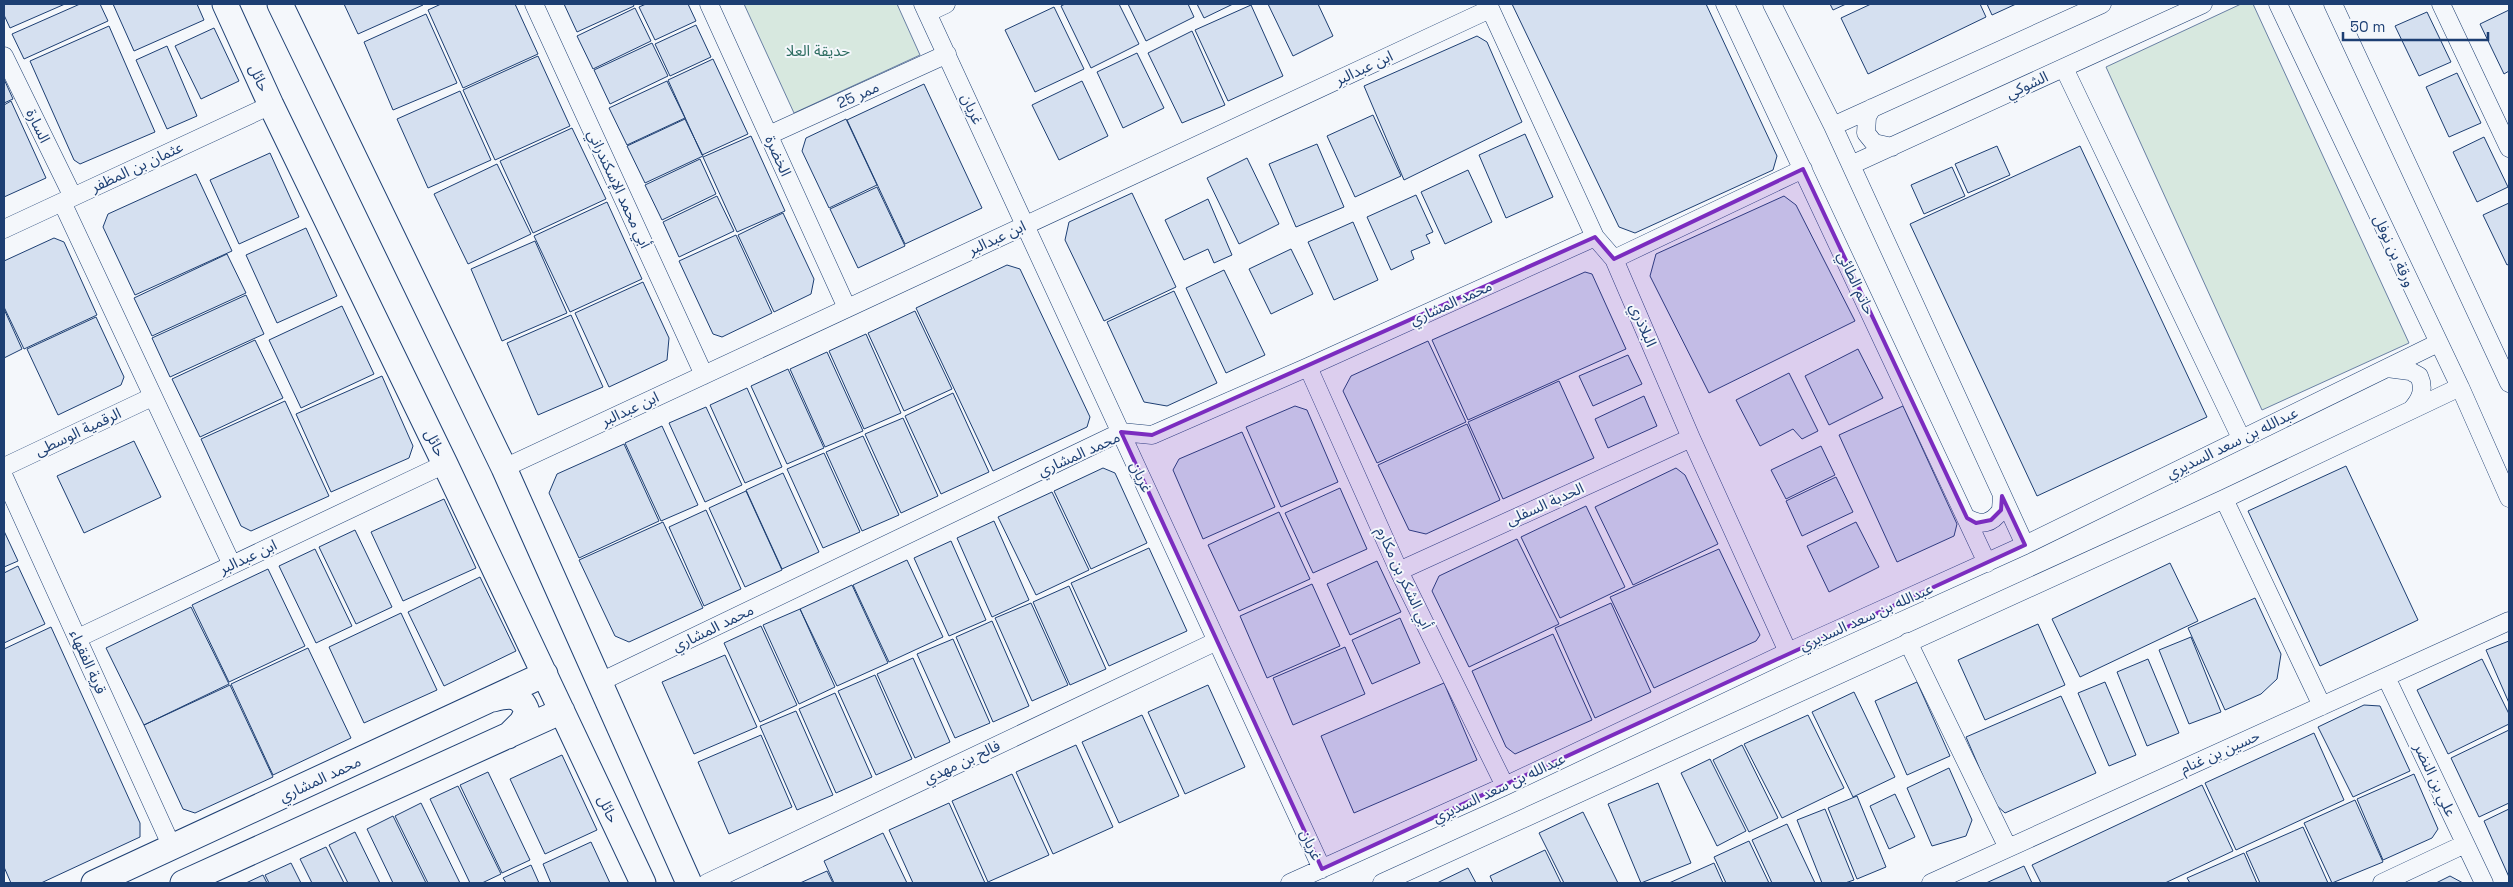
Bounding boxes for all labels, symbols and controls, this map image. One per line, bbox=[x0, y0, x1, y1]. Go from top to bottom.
scale bar bbox=[2343, 10, 2488, 42]
text: 50 m bbox=[2350, 17, 2385, 36]
park label: حديقة العلا bbox=[786, 41, 850, 60]
street label: ابن عبدالبر bbox=[1331, 46, 1396, 90]
street label: حائل bbox=[245, 61, 274, 95]
street label: الشوكي bbox=[2003, 67, 2052, 105]
street label: ممر 25 bbox=[834, 77, 882, 112]
street label: غريان bbox=[957, 90, 988, 128]
street label: السارة bbox=[22, 106, 55, 146]
street label: أبي محمد الإسكندراني bbox=[581, 126, 655, 253]
street label: الخضرة bbox=[761, 132, 796, 179]
street label: عثمان بن المظفر bbox=[87, 137, 186, 197]
street label: ورقة بن نوفل bbox=[2370, 212, 2419, 290]
street label: ابن عبدالبر bbox=[964, 216, 1029, 260]
street label: حاتم الطائي bbox=[1831, 248, 1879, 319]
street label: محمد المشاري bbox=[1407, 276, 1496, 331]
street label: البلاذري bbox=[1624, 300, 1661, 351]
street label: ابن عبدالبر bbox=[597, 387, 662, 431]
street label: عبدالله بن سعد السديري bbox=[2163, 402, 2302, 485]
street label: الرقمية الوسطى bbox=[32, 403, 124, 460]
street label: حائل bbox=[421, 426, 450, 460]
street label: محمد المشاري bbox=[1035, 427, 1124, 482]
street label: غريان bbox=[1126, 458, 1157, 496]
street label: الحدبة السفلى bbox=[1503, 478, 1587, 529]
street label: أبي الشكر بن مكارم bbox=[1370, 523, 1437, 633]
street label: ابن عبدالبر bbox=[215, 535, 280, 579]
street label: عبدالله بن سعد السديري bbox=[1796, 578, 1937, 657]
street label: محمد المشاري bbox=[669, 600, 758, 658]
street label: قرية الفقهاء bbox=[66, 627, 111, 697]
street label: حسين بن غنام bbox=[2177, 725, 2264, 779]
street label: فالح بن مهدي bbox=[920, 735, 1005, 790]
street label: علي بن النضر bbox=[2408, 739, 2461, 821]
street label: عبدالله بن سعد السديري bbox=[1429, 748, 1570, 829]
street label: محمد المشاري bbox=[276, 751, 365, 808]
street label: حائل bbox=[594, 792, 623, 826]
street label: غريان bbox=[1296, 826, 1327, 864]

